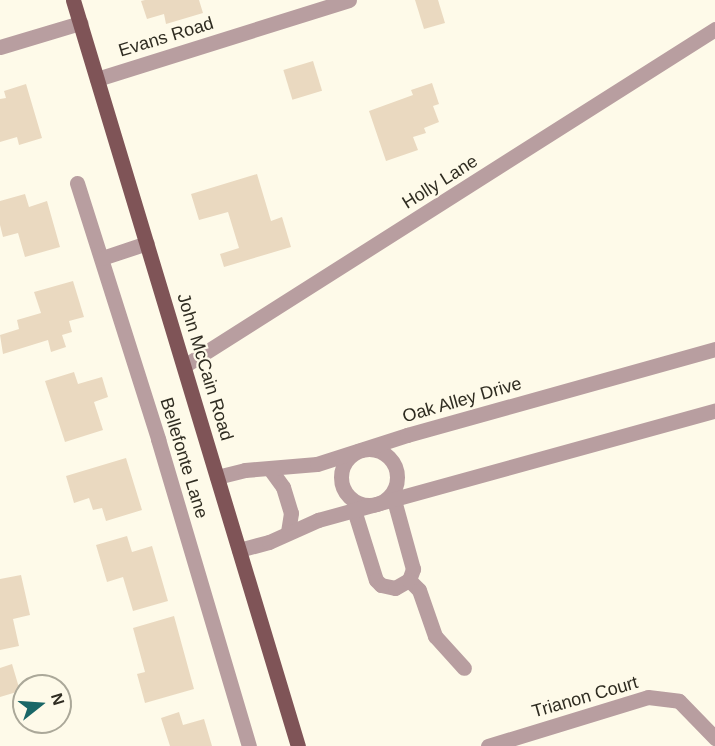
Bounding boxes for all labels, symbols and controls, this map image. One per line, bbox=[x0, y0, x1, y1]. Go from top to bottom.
street label: Evans Road bbox=[116, 12, 216, 62]
street label: Holly Lane bbox=[398, 150, 482, 214]
street label: John McCain Road bbox=[172, 291, 238, 443]
street label: Oak Alley Drive bbox=[399, 373, 525, 427]
street label: Bellefonte Lane bbox=[155, 395, 213, 521]
street label: Trianon Court bbox=[529, 672, 641, 722]
north arrow bbox=[12, 674, 72, 734]
text: N bbox=[48, 691, 68, 707]

